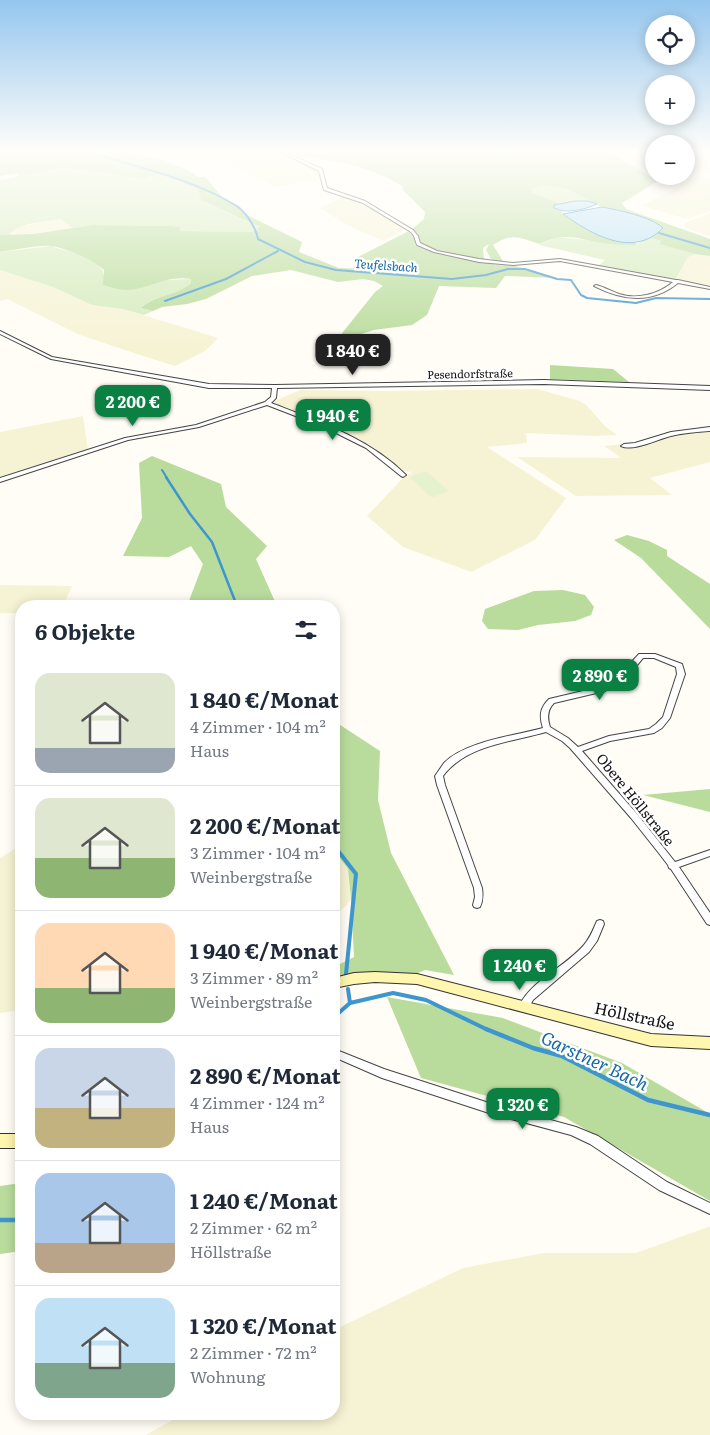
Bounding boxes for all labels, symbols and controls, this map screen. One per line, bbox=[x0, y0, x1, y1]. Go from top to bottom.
map controls bbox=[645, 15, 695, 185]
button: locate bbox=[645, 15, 695, 65]
button: + bbox=[645, 75, 695, 125]
button: − bbox=[645, 135, 695, 185]
water label: Teufelsbach bbox=[354, 254, 418, 276]
pin: 1 840 € bbox=[307, 334, 399, 376]
text: 1 840 € bbox=[326, 338, 380, 362]
street label: Pesendorfstraße bbox=[427, 364, 513, 382]
pin: 2 200 € bbox=[87, 384, 179, 427]
text: 2 200 € bbox=[106, 389, 160, 413]
pin: 1 940 € bbox=[287, 398, 379, 441]
text: 1 940 € bbox=[307, 403, 359, 427]
text: 6 Objekte bbox=[35, 615, 135, 646]
icon: filters bbox=[292, 616, 320, 644]
pin: 2 890 € bbox=[554, 658, 646, 701]
text: 2 890 € bbox=[573, 663, 627, 687]
text: 1 840 €/Monat bbox=[190, 683, 339, 714]
icon: home bbox=[75, 693, 135, 753]
text: 4 Zimmer · 104 m² bbox=[190, 714, 326, 738]
text: Haus bbox=[190, 738, 229, 762]
street label: Obere Höllstraße bbox=[592, 748, 680, 850]
text: 2 200 €/Monat bbox=[190, 809, 341, 840]
icon: home bbox=[75, 818, 135, 878]
text: 3 Zimmer · 104 m² bbox=[190, 840, 326, 864]
text: Weinbergstraße bbox=[190, 864, 312, 888]
text: 1 940 €/Monat bbox=[190, 934, 338, 965]
icon: home bbox=[75, 943, 135, 1003]
pin: 1 240 € bbox=[474, 948, 566, 991]
text: 1 240 € bbox=[494, 953, 546, 977]
text: 3 Zimmer · 89 m² bbox=[190, 965, 318, 989]
text: Weinbergstraße bbox=[190, 989, 312, 1013]
street label: Höllstraße bbox=[593, 995, 677, 1035]
water label: Garstner Bach bbox=[537, 1023, 653, 1097]
text: 2 890 €/Monat bbox=[190, 1059, 341, 1090]
icon: home bbox=[75, 1068, 135, 1128]
pin: 1 320 € bbox=[477, 1088, 569, 1130]
text: 4 Zimmer · 124 m² bbox=[190, 1090, 325, 1114]
text: 1 320 € bbox=[497, 1092, 549, 1116]
text: Haus bbox=[190, 1114, 229, 1138]
text: 1 240 €/Monat bbox=[190, 1184, 338, 1215]
icon: home bbox=[75, 1193, 135, 1253]
text: 2 Zimmer · 62 m² bbox=[190, 1215, 317, 1239]
text: Höllstraße bbox=[190, 1239, 272, 1263]
text: 1 320 €/Monat bbox=[190, 1309, 336, 1340]
icon: home bbox=[75, 1318, 135, 1378]
text: 2 Zimmer · 72 m² bbox=[190, 1340, 317, 1364]
text: Wohnung bbox=[190, 1364, 265, 1388]

